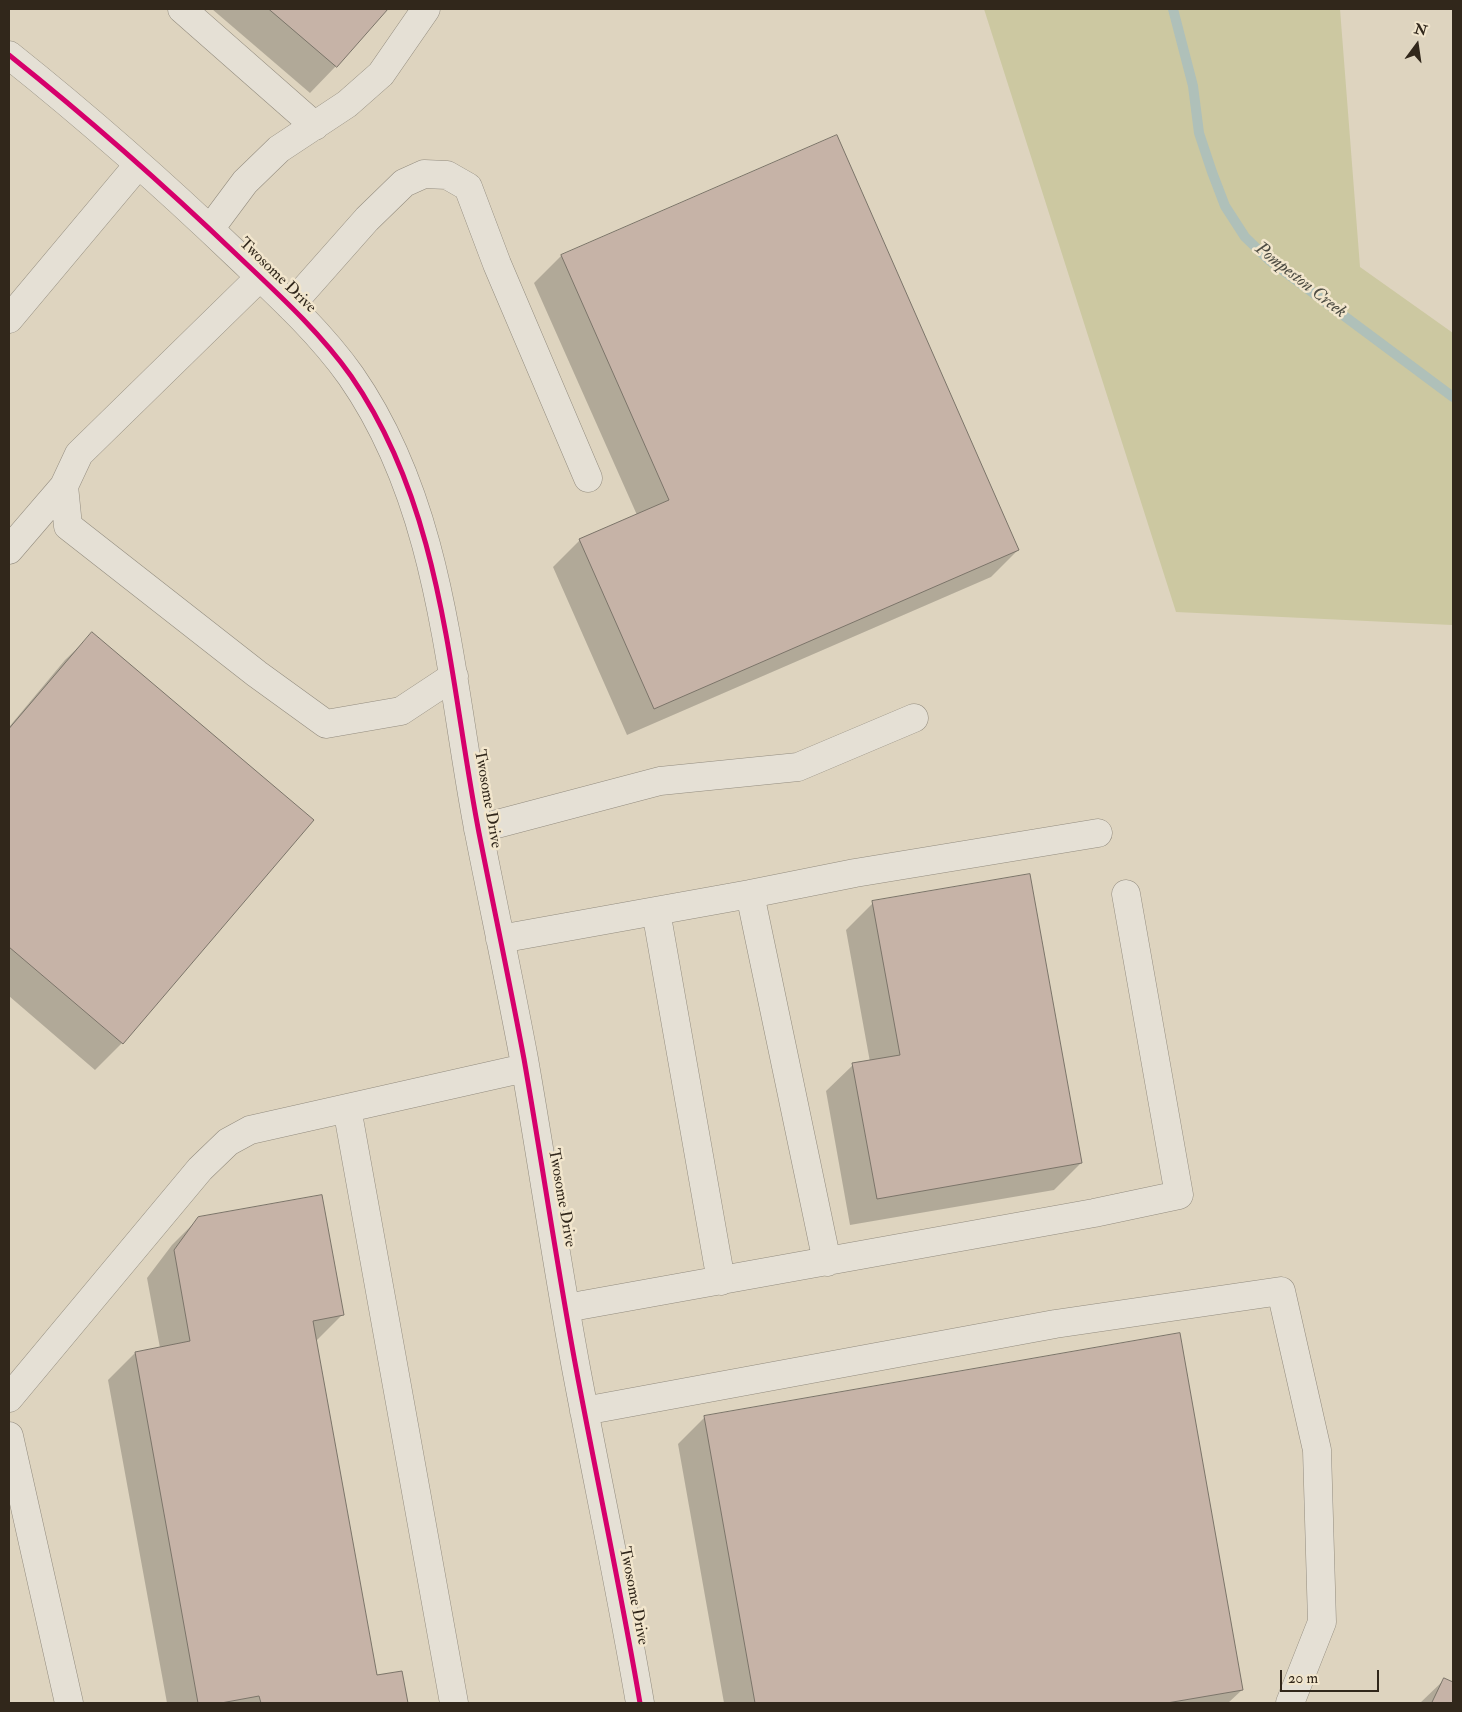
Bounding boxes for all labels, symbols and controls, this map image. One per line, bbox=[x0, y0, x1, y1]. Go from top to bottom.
north arrow bbox=[1392, 20, 1442, 70]
text: N bbox=[1413, 20, 1429, 40]
street label: Twosome Drive bbox=[234, 234, 320, 318]
water label: Pompeston Creek bbox=[1250, 239, 1350, 323]
street label: Twosome Drive bbox=[469, 748, 505, 850]
street label: Twosome Drive bbox=[543, 1147, 579, 1249]
street label: Twosome Drive bbox=[614, 1545, 652, 1647]
scale bar bbox=[1282, 1660, 1381, 1692]
text: 20 m bbox=[1288, 1669, 1318, 1688]

